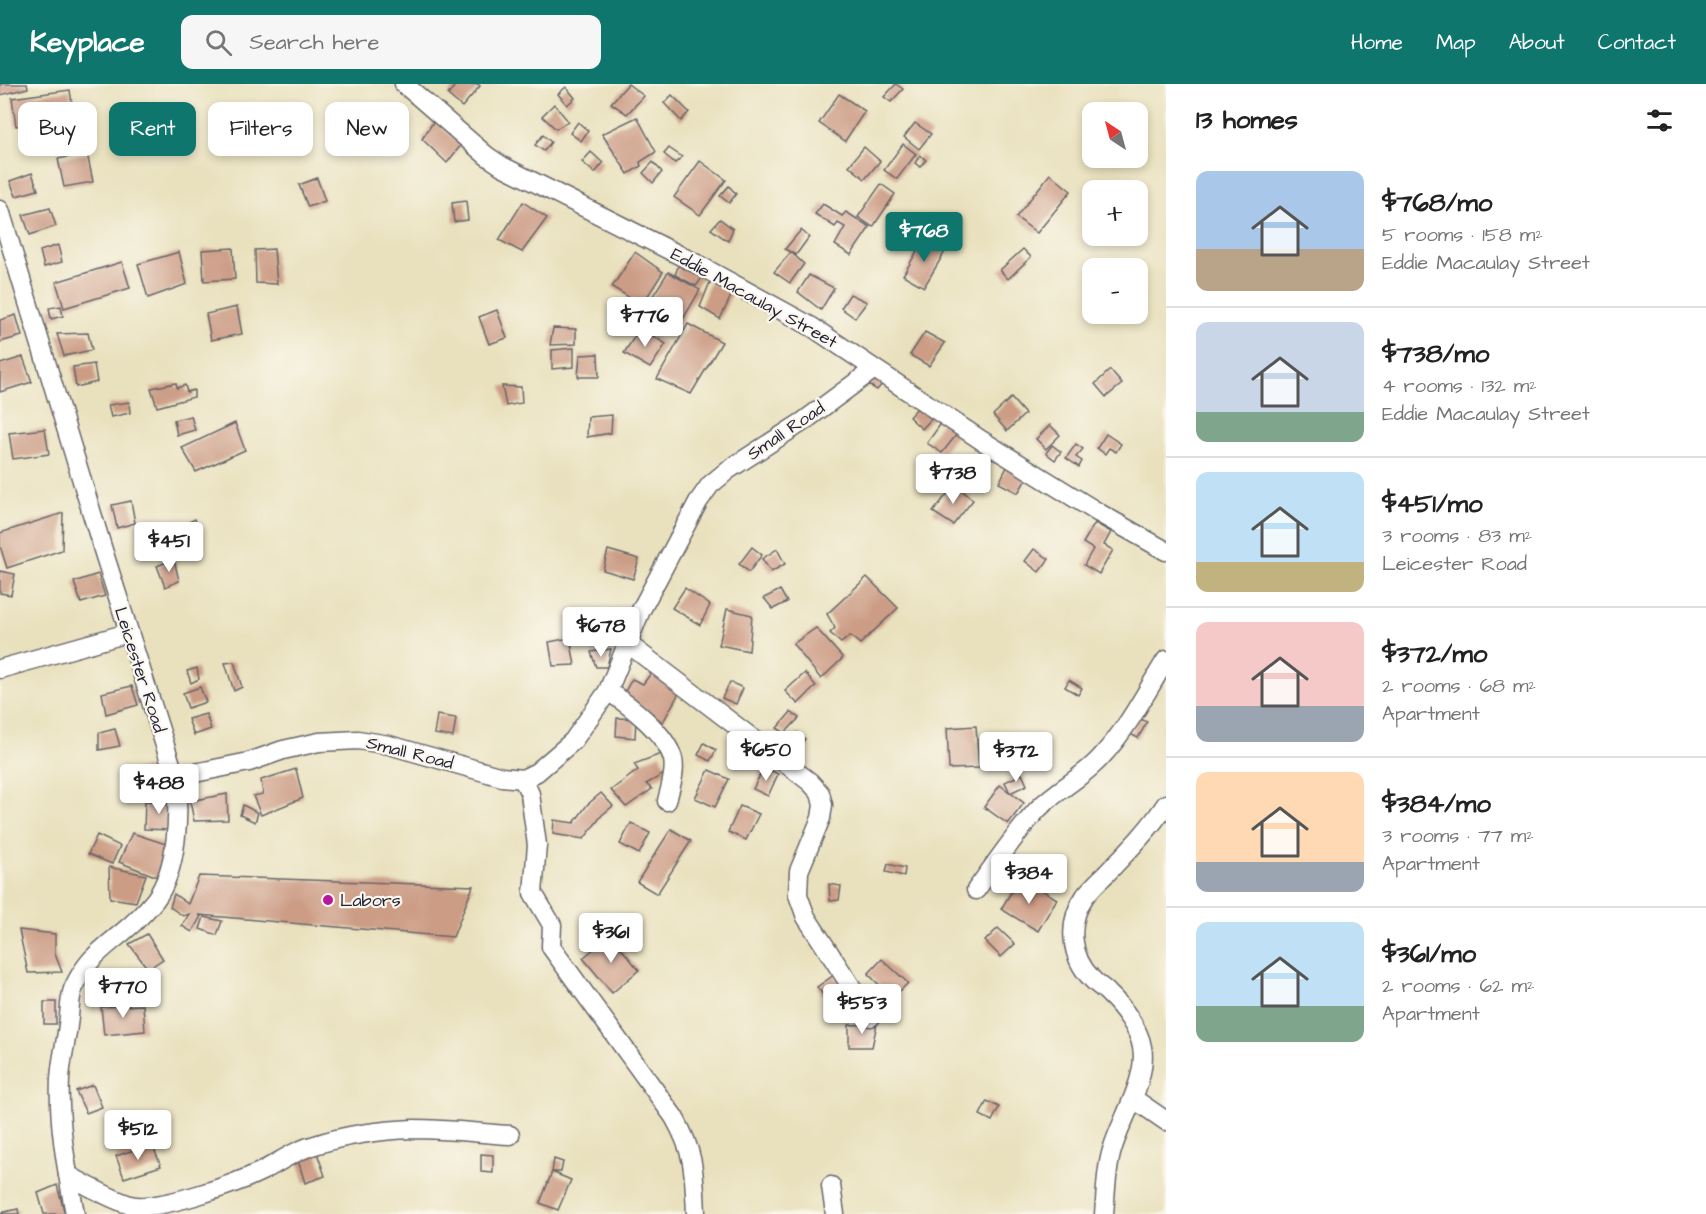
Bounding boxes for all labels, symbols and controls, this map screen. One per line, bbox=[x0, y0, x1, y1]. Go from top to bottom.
search box bbox=[181, 15, 601, 69]
text: Keyplace bbox=[30, 23, 145, 62]
icon: search bbox=[202, 26, 235, 59]
text: Search here bbox=[250, 27, 379, 58]
text: Home bbox=[1351, 28, 1403, 57]
text: Map bbox=[1436, 28, 1476, 57]
text: About bbox=[1509, 28, 1565, 57]
text: Contact bbox=[1598, 28, 1676, 57]
chip: Buy bbox=[18, 102, 97, 156]
chip: Rent bbox=[109, 102, 196, 156]
chip: Filters bbox=[208, 102, 313, 156]
chip: New bbox=[325, 102, 409, 156]
north arrow bbox=[1082, 102, 1148, 168]
map controls bbox=[1082, 102, 1148, 324]
text: 13 homes bbox=[1196, 102, 1298, 138]
icon: filters bbox=[1643, 104, 1676, 137]
button: + bbox=[1082, 180, 1148, 246]
text: $768/mo bbox=[1382, 185, 1492, 221]
icon: home bbox=[1244, 195, 1316, 267]
pin: $768 bbox=[888, 212, 960, 263]
text: $768 bbox=[900, 217, 948, 245]
text: 5 rooms · 158 m² bbox=[1382, 221, 1543, 249]
street label: Eddie Macaulay Street bbox=[666, 242, 843, 356]
text: Eddie Macaulay Street bbox=[1382, 249, 1590, 277]
button: − bbox=[1082, 258, 1148, 324]
pin: $776 bbox=[609, 297, 681, 348]
text: $776 bbox=[621, 302, 669, 330]
text: $738/mo bbox=[1382, 336, 1489, 372]
icon: home bbox=[1244, 346, 1316, 418]
text: 4 rooms · 132 m² bbox=[1382, 372, 1537, 400]
street label: Small Road bbox=[742, 396, 830, 466]
text: Eddie Macaulay Street bbox=[1382, 400, 1590, 428]
pin: $738 bbox=[917, 454, 989, 505]
text: $738 bbox=[930, 459, 976, 487]
text: $451/mo bbox=[1382, 486, 1483, 522]
icon: home bbox=[1244, 496, 1316, 568]
pin: $451 bbox=[133, 522, 205, 573]
text: 3 rooms · 83 m² bbox=[1382, 522, 1532, 550]
text: $451 bbox=[148, 527, 190, 555]
text: Leicester Road bbox=[1382, 550, 1527, 578]
street label: Leicester Road bbox=[108, 604, 172, 736]
pin: $678 bbox=[565, 607, 637, 658]
text: $678 bbox=[577, 612, 625, 640]
text: $372/mo bbox=[1382, 636, 1487, 672]
icon: home bbox=[1244, 646, 1316, 718]
text: 2 rooms · 68 m² bbox=[1382, 672, 1536, 700]
text: Apartment bbox=[1382, 700, 1480, 728]
street label: Small Road bbox=[364, 730, 456, 776]
pin: $650 bbox=[730, 731, 802, 782]
pin: $372 bbox=[980, 732, 1052, 783]
text: $650 bbox=[741, 736, 791, 764]
text: $372 bbox=[993, 737, 1039, 765]
pin: $488 bbox=[123, 764, 195, 815]
text: $488 bbox=[134, 769, 184, 797]
text: $384/mo bbox=[1382, 786, 1491, 822]
icon: home bbox=[1244, 796, 1316, 868]
text: 3 rooms · 77 m² bbox=[1382, 822, 1534, 850]
text: Apartment bbox=[1382, 850, 1480, 878]
pin: $384 bbox=[993, 854, 1065, 905]
text: $384 bbox=[1005, 859, 1053, 887]
place label: Labors bbox=[340, 888, 401, 913]
marker: Labors bbox=[321, 893, 335, 907]
pin: $361 bbox=[575, 913, 647, 964]
text: $361 bbox=[593, 918, 629, 946]
text: $361/mo bbox=[1382, 936, 1476, 972]
icon: home bbox=[1244, 946, 1316, 1018]
pin: $770 bbox=[87, 968, 159, 1019]
text: 2 rooms · 62 m² bbox=[1382, 972, 1534, 1000]
text: $770 bbox=[99, 973, 147, 1001]
pin: $553 bbox=[826, 984, 898, 1035]
text: $553 bbox=[837, 989, 887, 1017]
text: Apartment bbox=[1382, 1000, 1480, 1028]
pin: $512 bbox=[102, 1110, 174, 1161]
text: $512 bbox=[118, 1115, 158, 1143]

